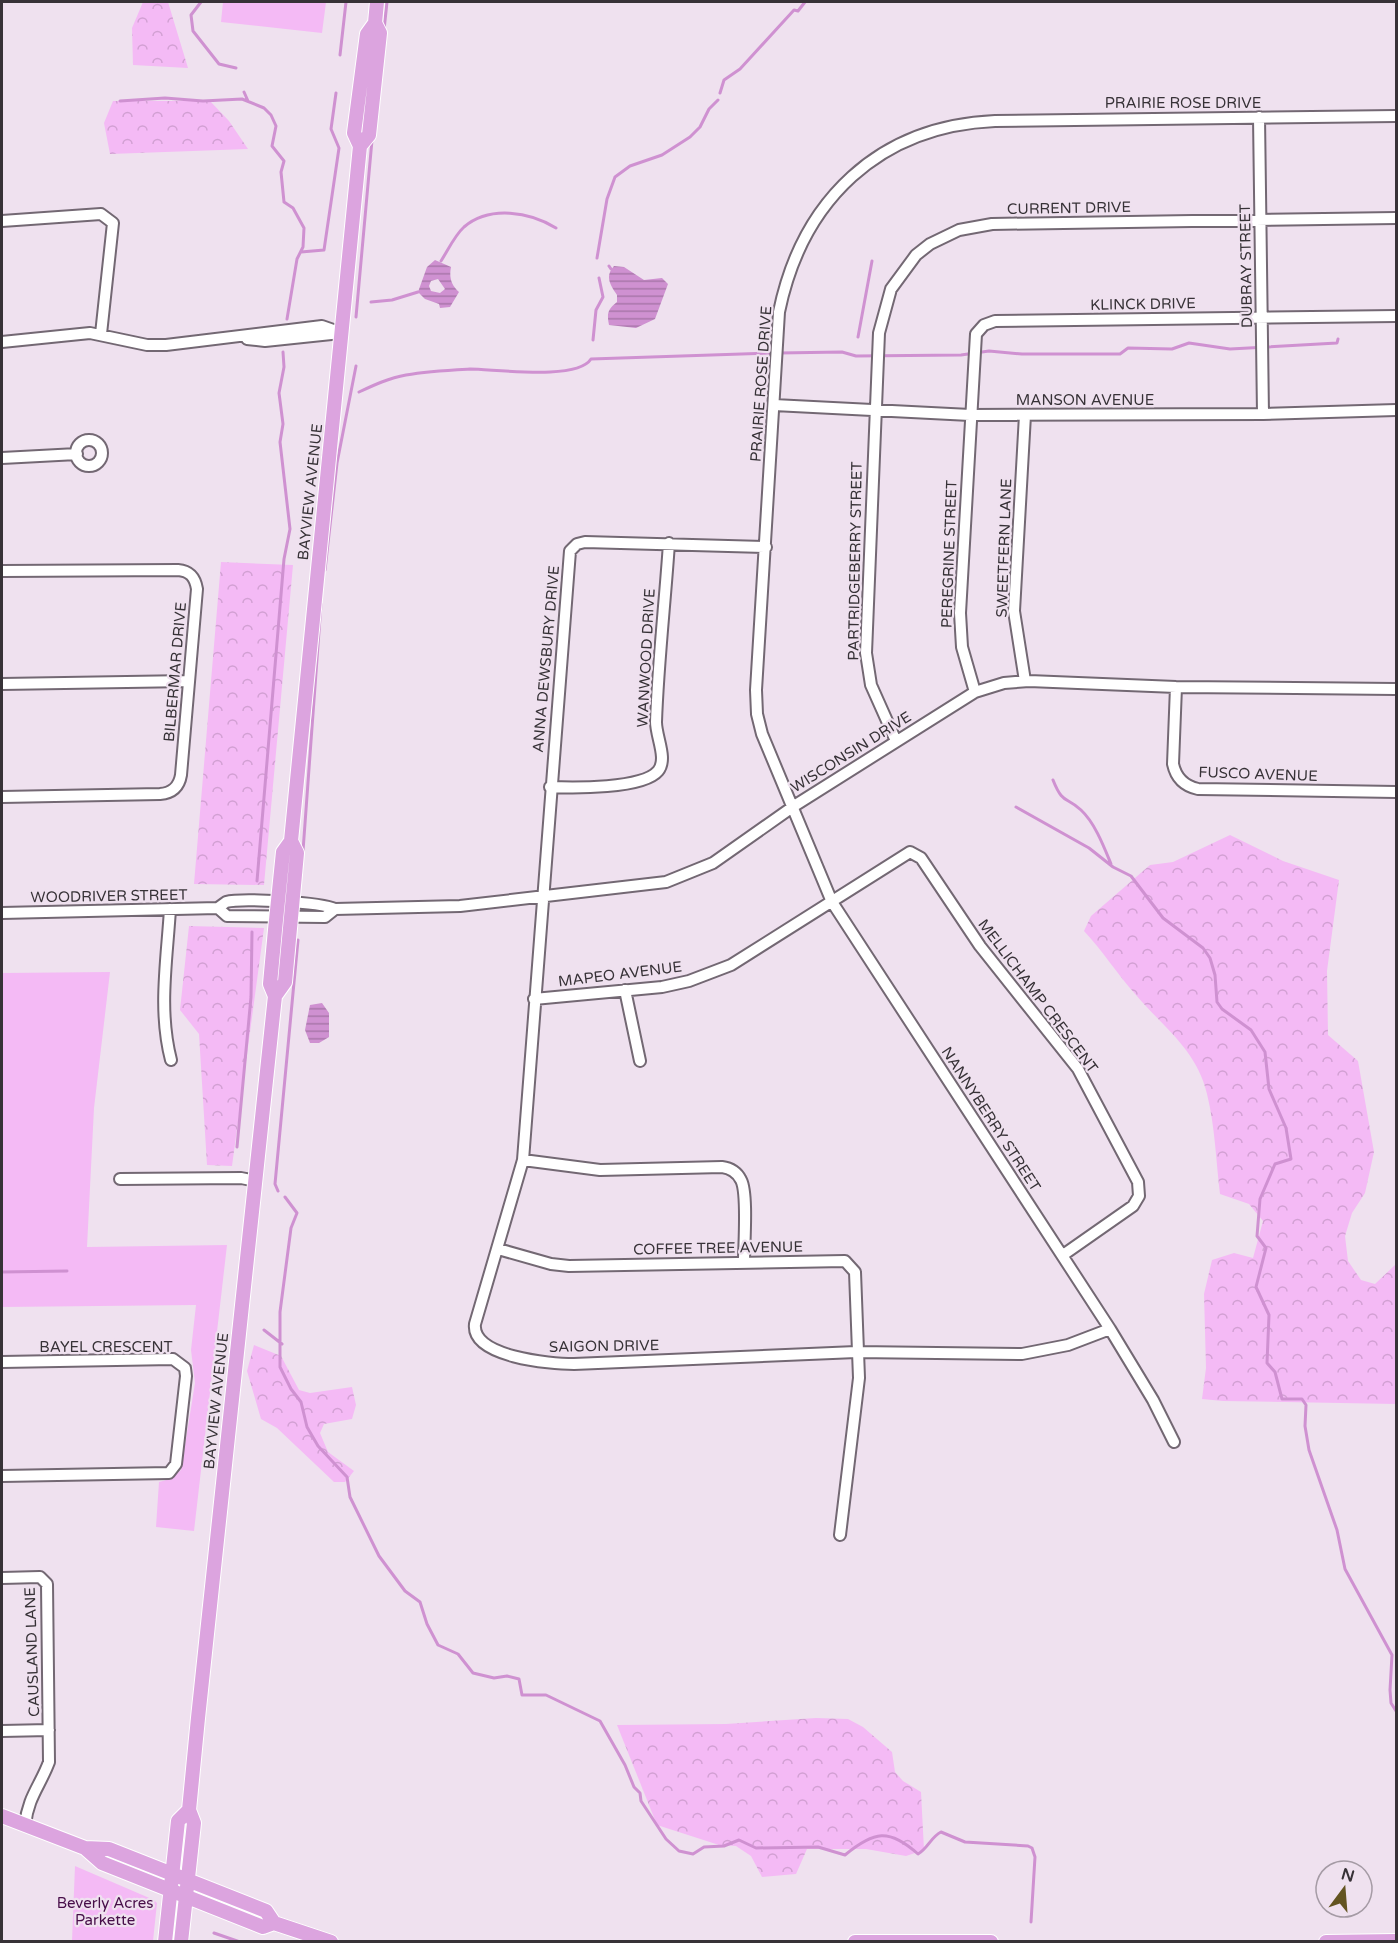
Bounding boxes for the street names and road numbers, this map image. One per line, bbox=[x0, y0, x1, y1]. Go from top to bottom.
street label: PRAIRIE ROSE DRIVE bbox=[1105, 94, 1261, 112]
street label: CURRENT DRIVE bbox=[1007, 198, 1131, 218]
street label: DUBRAY STREET bbox=[1236, 204, 1256, 328]
street label: KLINCK DRIVE bbox=[1090, 294, 1196, 314]
street label: PRAIRIE ROSE DRIVE bbox=[747, 305, 775, 463]
street label: MANSON AVENUE bbox=[1016, 391, 1154, 409]
street label: BAYVIEW AVENUE bbox=[294, 423, 326, 561]
street label: PARTRIDGEBERRY STREET bbox=[844, 461, 866, 661]
street label: SWEETFERN LANE bbox=[993, 478, 1015, 618]
street label: PEREGRINE STREET bbox=[937, 480, 961, 628]
street label: ANNA DEWSBURY DRIVE bbox=[529, 565, 563, 753]
street label: WANWOOD DRIVE bbox=[633, 588, 659, 728]
street label: BILBERMAR DRIVE bbox=[160, 601, 190, 743]
street label: WISCONSIN DRIVE bbox=[787, 708, 915, 796]
street label: FUSCO AVENUE bbox=[1198, 763, 1318, 785]
street label: WOODRIVER STREET bbox=[30, 886, 188, 906]
street label: MELLICHAMP CRESCENT bbox=[974, 915, 1102, 1077]
street label: MAPEO AVENUE bbox=[557, 957, 683, 991]
street label: NANNYBERRY STREET bbox=[938, 1043, 1044, 1195]
street label: COFFEE TREE AVENUE bbox=[633, 1238, 803, 1258]
street label: BAYVIEW AVENUE bbox=[200, 1332, 232, 1470]
street label: SAIGON DRIVE bbox=[549, 1336, 659, 1356]
street label: BAYEL CRESCENT bbox=[39, 1338, 173, 1356]
street label: CAUSLAND LANE bbox=[21, 1587, 43, 1717]

